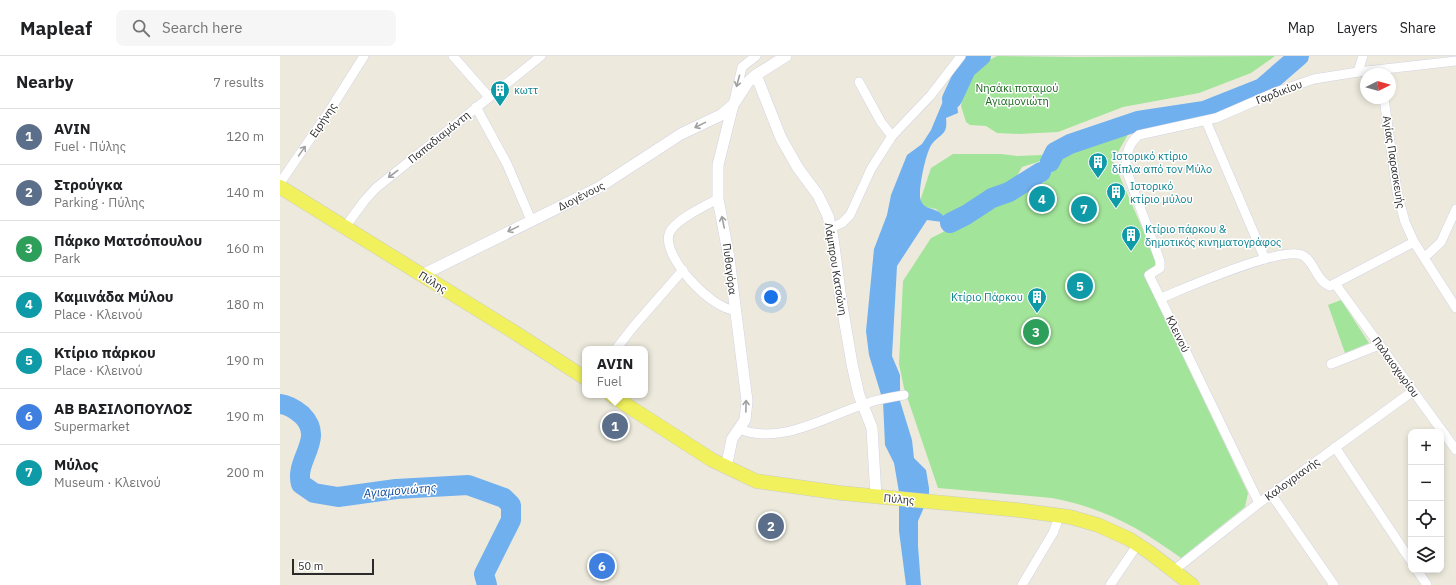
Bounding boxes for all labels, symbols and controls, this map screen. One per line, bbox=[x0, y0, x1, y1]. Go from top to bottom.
search box bbox=[116, 10, 396, 46]
text: Mapleaf bbox=[20, 16, 92, 40]
icon: search bbox=[130, 17, 152, 39]
text: Search here bbox=[162, 18, 242, 37]
text: Map bbox=[1288, 19, 1315, 37]
text: Layers bbox=[1337, 19, 1378, 37]
text: Share bbox=[1400, 19, 1436, 37]
north arrow bbox=[1360, 68, 1396, 104]
text: Nearby bbox=[16, 71, 74, 93]
text: 7 results bbox=[213, 74, 264, 91]
one-way arrow bbox=[734, 74, 741, 87]
street label: Γαρδικίου bbox=[1254, 77, 1304, 107]
building icon: κωττ bbox=[489, 79, 511, 107]
park label: Νησάκι ποταμού Αγιαμονιώτη bbox=[976, 81, 1058, 108]
place label: κωττ bbox=[514, 83, 538, 97]
street label: Ειρήνης bbox=[306, 100, 340, 140]
street label: Παπαδιαμάντη bbox=[405, 108, 473, 166]
street label: Αγίας Παρασκευής bbox=[1380, 115, 1408, 209]
text: AVIN bbox=[54, 119, 91, 138]
one-way arrow bbox=[695, 122, 707, 129]
text: 1 bbox=[25, 128, 33, 145]
text: 120 m bbox=[226, 128, 264, 145]
text: Fuel · Πύλης bbox=[54, 138, 126, 155]
one-way arrow bbox=[298, 146, 306, 157]
place label: Ιστορικό κτίριο δίπλα από τον Μύλο bbox=[1112, 149, 1212, 176]
building icon: Ιστορικό κτίριο δίπλα από τον Μύλο bbox=[1087, 151, 1109, 179]
one-way arrow bbox=[388, 170, 399, 178]
text: Στρούγκα bbox=[54, 175, 123, 194]
street label: Διογένους bbox=[555, 178, 607, 214]
place label: Ιστορικό κτίριο μύλου bbox=[1130, 179, 1193, 206]
building icon: Ιστορικό κτίριο μύλου bbox=[1105, 181, 1127, 209]
text: 2 bbox=[25, 184, 33, 201]
text: 140 m bbox=[226, 184, 264, 201]
pin: 4 bbox=[1029, 184, 1055, 214]
text: Parking · Πύλης bbox=[54, 194, 145, 211]
pin: 7 bbox=[1071, 194, 1097, 224]
one-way arrow bbox=[718, 216, 726, 229]
street label: Λάμπρου Κατσώνη bbox=[822, 222, 850, 316]
place label: Κτίριο πάρκου & δημοτικός κινηματογράφος bbox=[1145, 222, 1281, 249]
building icon: Κτίριο πάρκου & δημοτικός κινηματογράφος bbox=[1120, 224, 1142, 252]
one-way arrow bbox=[508, 226, 520, 233]
text: Πάρκο Ματσόπουλου bbox=[54, 231, 202, 250]
text: 3 bbox=[25, 240, 33, 257]
text: 160 m bbox=[226, 240, 264, 257]
street label: Πυθαγόρα bbox=[720, 242, 740, 296]
text: Park bbox=[54, 250, 80, 267]
street label: Πύλης bbox=[416, 268, 450, 296]
pin: 5 bbox=[1067, 271, 1093, 301]
building icon: Κτίριο Πάρκου bbox=[1026, 286, 1048, 314]
text: Καμινάδα Μύλου bbox=[54, 287, 174, 306]
your location bbox=[761, 287, 781, 307]
place label: Κτίριο Πάρκου bbox=[951, 290, 1023, 304]
text: 4 bbox=[25, 296, 33, 313]
text: 180 m bbox=[226, 296, 264, 313]
text: Place · Κλεινού bbox=[54, 306, 143, 323]
street label: Κλεινού bbox=[1163, 313, 1193, 355]
pin: 3 bbox=[1023, 317, 1049, 347]
street label: Παλαιοχωρίου bbox=[1369, 334, 1423, 400]
text: Κτίριο πάρκου bbox=[54, 343, 156, 362]
popup bbox=[582, 346, 648, 398]
text: 5 bbox=[25, 352, 33, 369]
text: 190 m bbox=[226, 352, 264, 369]
text: AVIN bbox=[597, 354, 633, 373]
text: Place · Κλεινού bbox=[54, 362, 143, 379]
text: Fuel bbox=[597, 373, 622, 390]
text: ΑΒ ΒΑΣΙΛΟΠΟΥΛΟΣ bbox=[54, 399, 192, 418]
one-way arrow bbox=[743, 400, 750, 413]
text: 6 bbox=[25, 408, 33, 425]
text: 190 m bbox=[226, 408, 264, 425]
pin: 1 bbox=[602, 411, 628, 441]
text: Supermarket bbox=[54, 418, 130, 435]
map controls bbox=[1408, 429, 1444, 573]
button: + bbox=[1408, 429, 1444, 465]
street label: Καλογριανής bbox=[1262, 454, 1322, 504]
text: Μύλος bbox=[54, 455, 99, 474]
text: 7 bbox=[25, 464, 33, 481]
text: 200 m bbox=[226, 464, 264, 481]
button: − bbox=[1408, 465, 1444, 501]
text: Museum · Κλεινού bbox=[54, 474, 161, 491]
water label: Αγιαμονιώτης bbox=[362, 479, 437, 501]
street label: Πύλης bbox=[883, 491, 915, 507]
button: locate bbox=[1408, 501, 1444, 537]
pin: 2 bbox=[758, 511, 784, 541]
button: layers bbox=[1408, 537, 1444, 573]
pin: 6 bbox=[589, 551, 615, 581]
scale bar bbox=[292, 557, 374, 576]
text: 50 m bbox=[298, 559, 323, 573]

